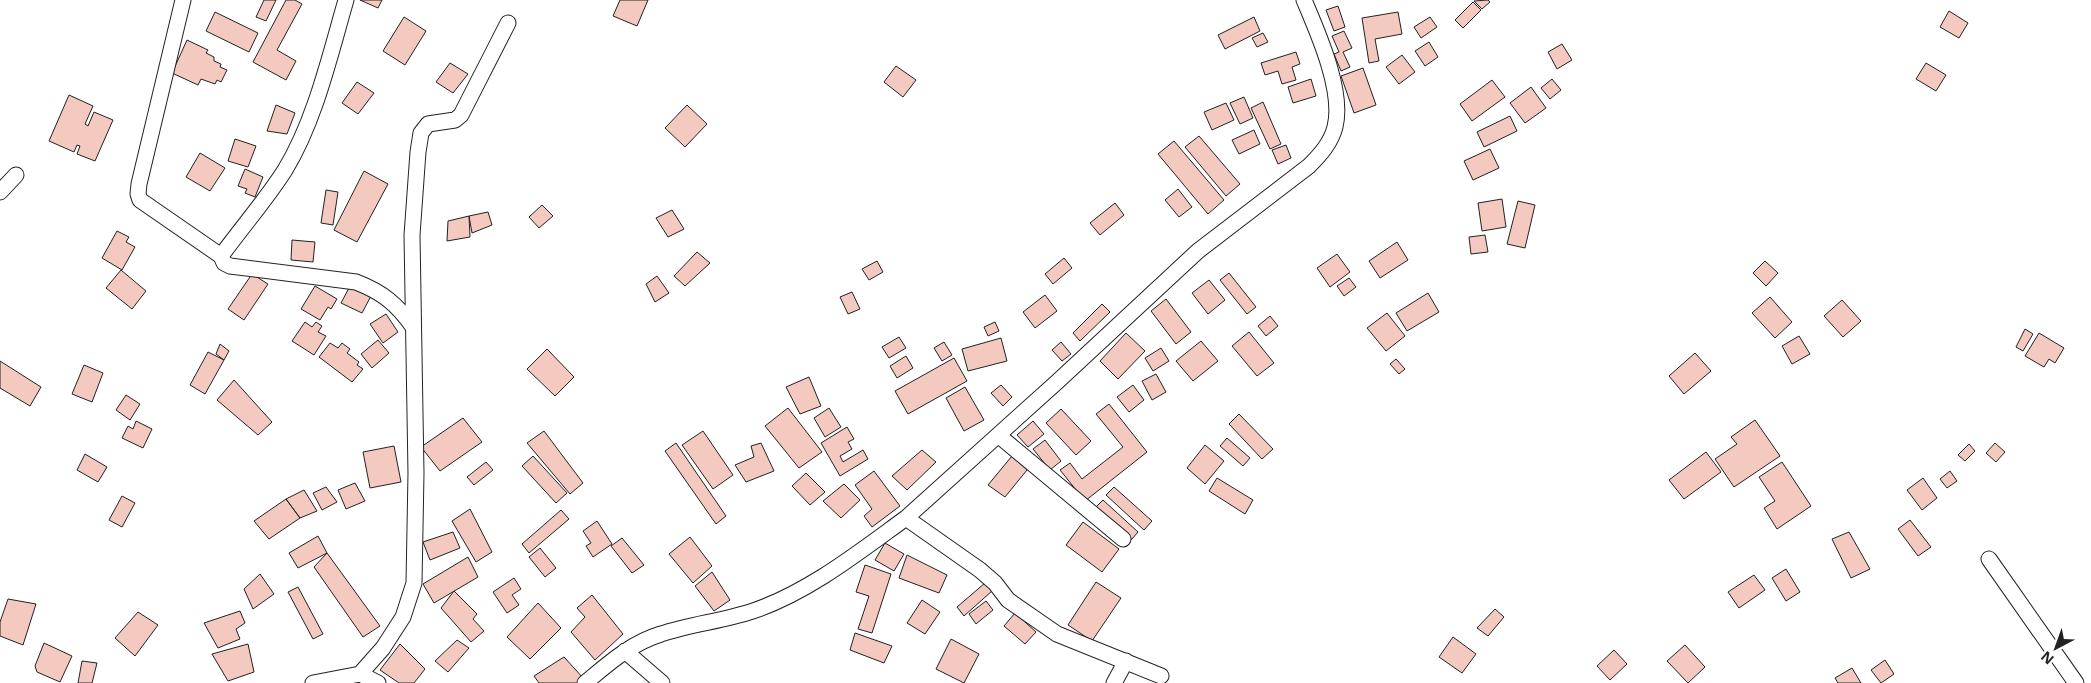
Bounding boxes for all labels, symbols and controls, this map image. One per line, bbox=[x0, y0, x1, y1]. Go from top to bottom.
north arrow bbox=[2031, 623, 2081, 673]
text: N bbox=[2037, 647, 2058, 669]

